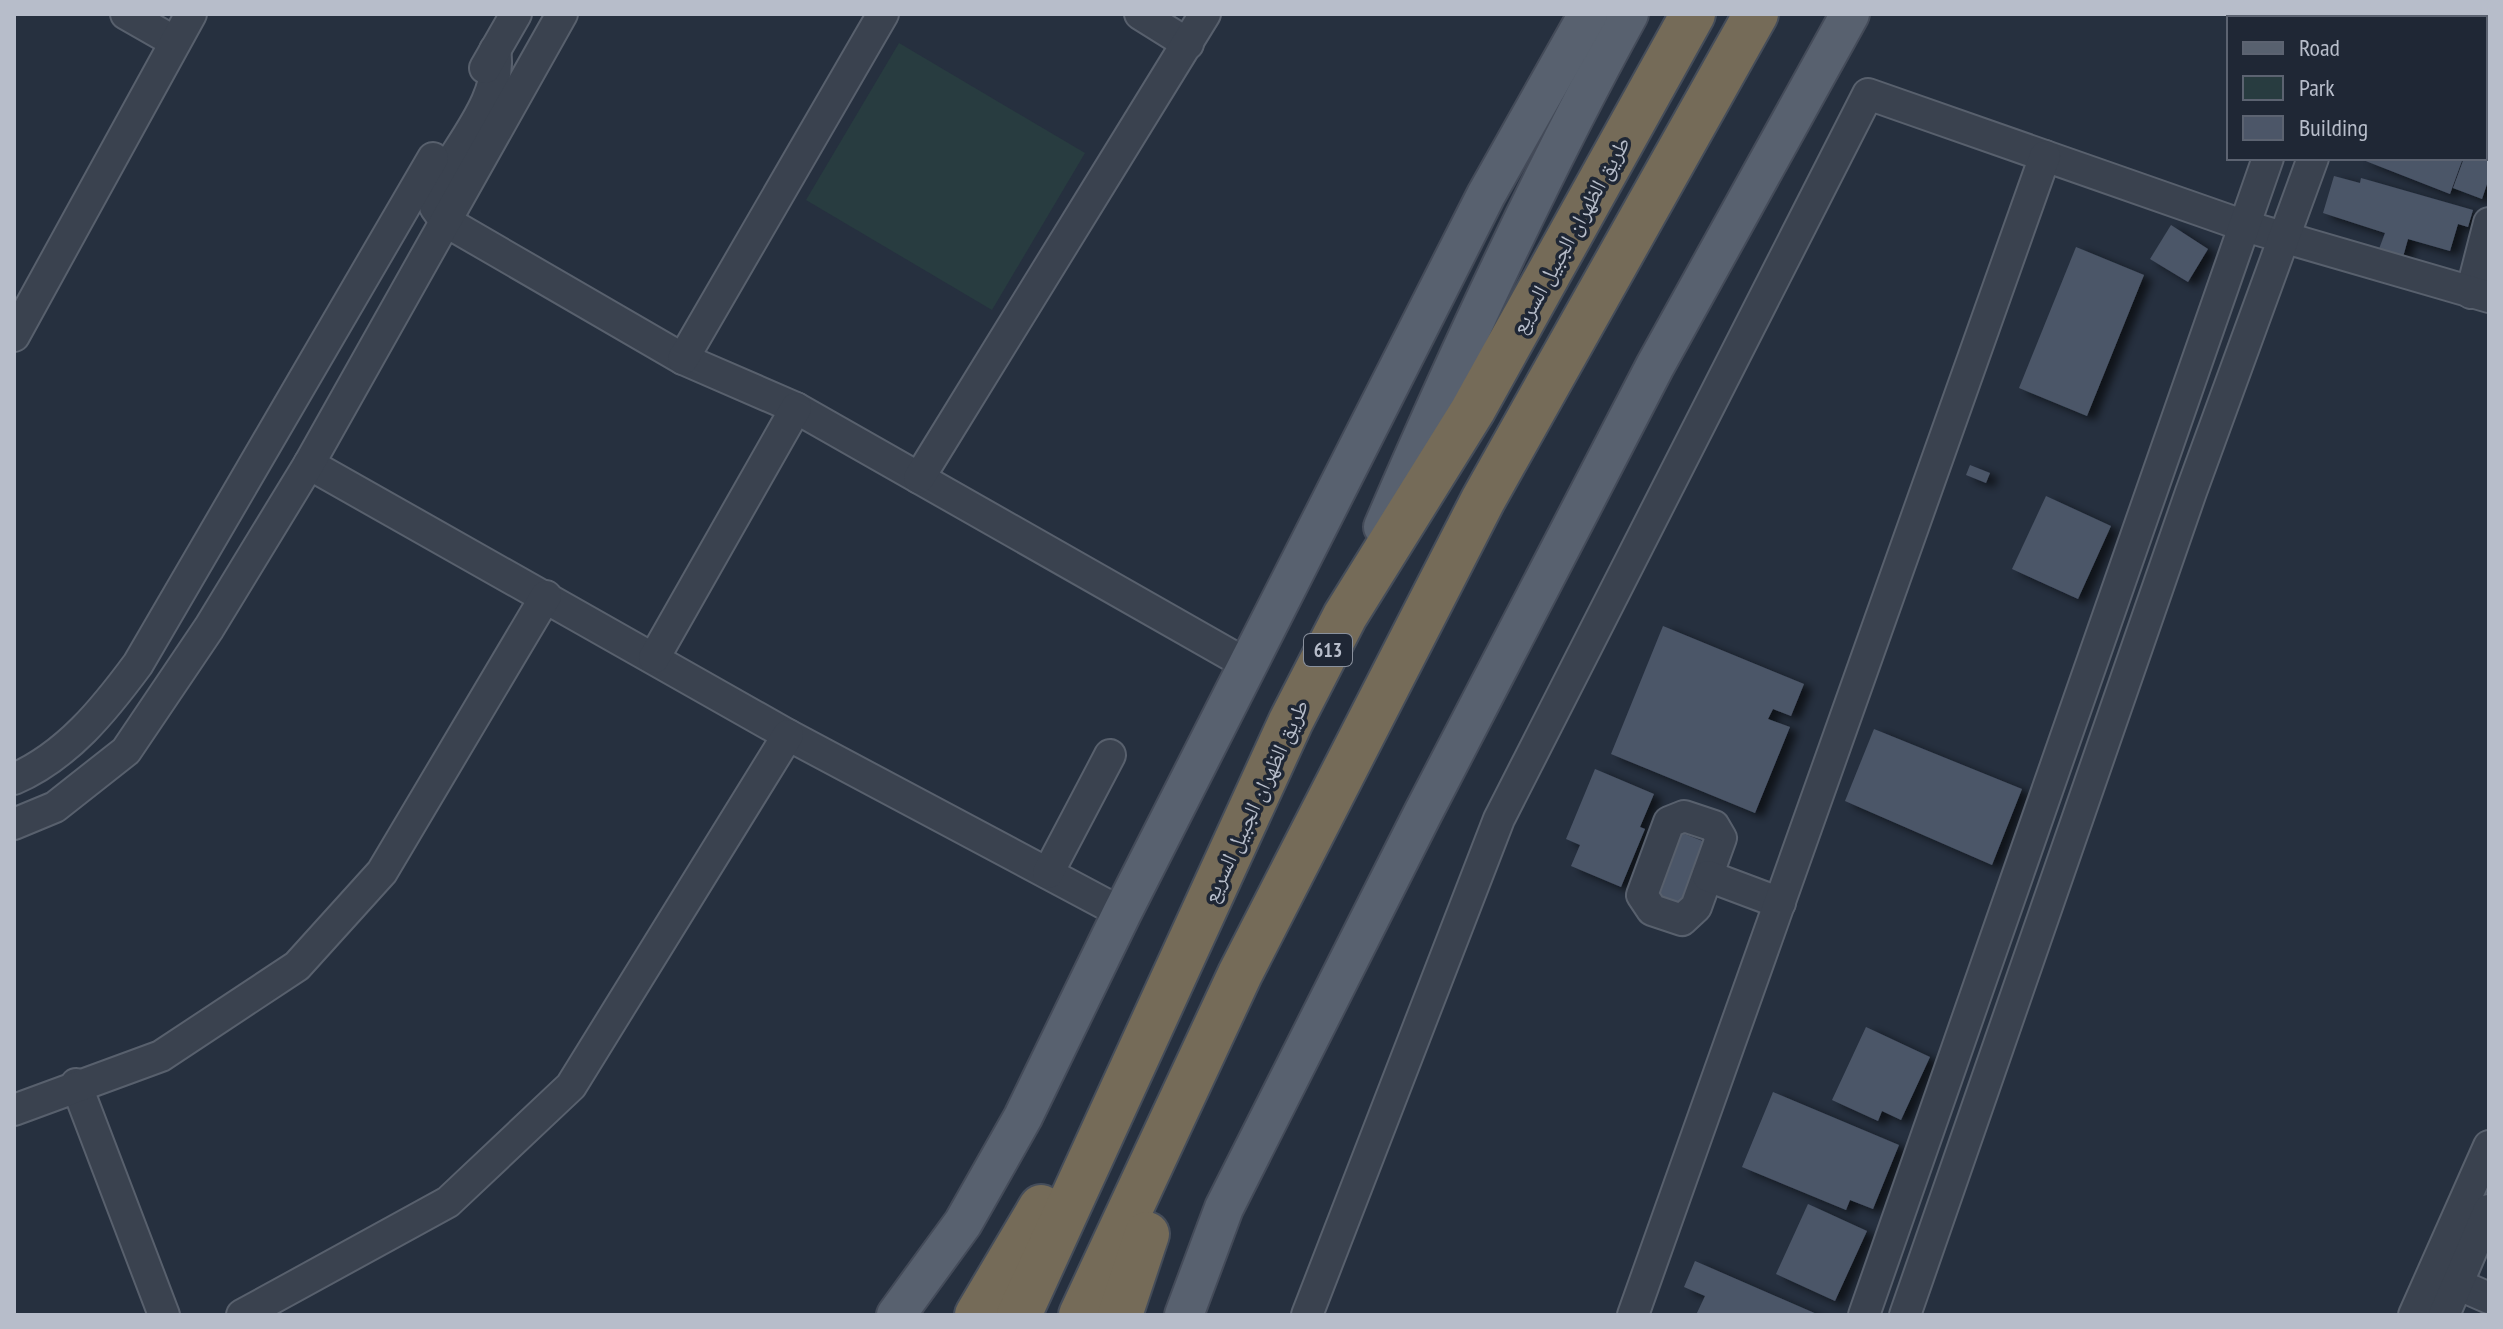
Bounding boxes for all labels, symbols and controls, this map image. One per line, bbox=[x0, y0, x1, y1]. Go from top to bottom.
legend bbox=[2227, 16, 2487, 160]
text: Road bbox=[2299, 32, 2340, 63]
text: Park bbox=[2299, 72, 2335, 103]
text: Building bbox=[2299, 112, 2368, 143]
street label: طريق الظهران الجبيل السريع bbox=[1504, 131, 1636, 339]
road number: 613 bbox=[1304, 634, 1352, 666]
street label: طريق الظهران الجبيل السريع bbox=[1196, 695, 1314, 907]

